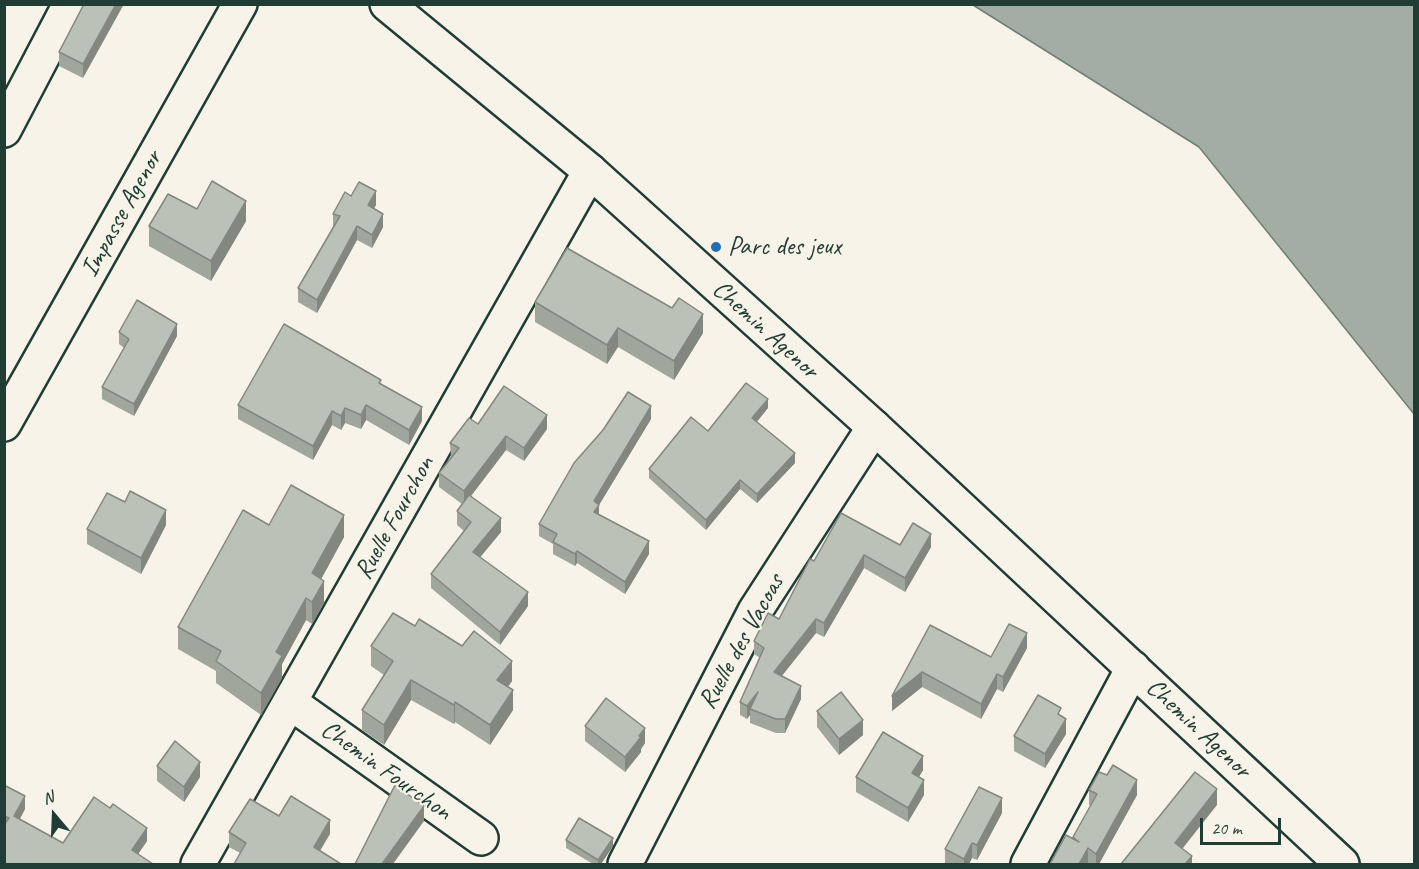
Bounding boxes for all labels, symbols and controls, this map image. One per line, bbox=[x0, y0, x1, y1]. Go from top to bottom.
street label: Impasse Agenor bbox=[75, 145, 169, 283]
place label: Parc des jeux bbox=[728, 231, 841, 263]
marker: Parc des jeux bbox=[709, 240, 723, 254]
street label: Chemin Agenor bbox=[705, 274, 825, 386]
street label: Ruelle Fourchon bbox=[348, 451, 442, 585]
street label: Ruelle des Vacoas bbox=[692, 569, 792, 715]
street label: Chemin Agenor bbox=[1139, 672, 1257, 786]
street label: Chemin Fourchon bbox=[314, 714, 458, 828]
north arrow bbox=[24, 785, 84, 845]
text: N bbox=[40, 787, 56, 809]
scale bar bbox=[1203, 806, 1284, 844]
text: 20 m bbox=[1211, 817, 1242, 839]

